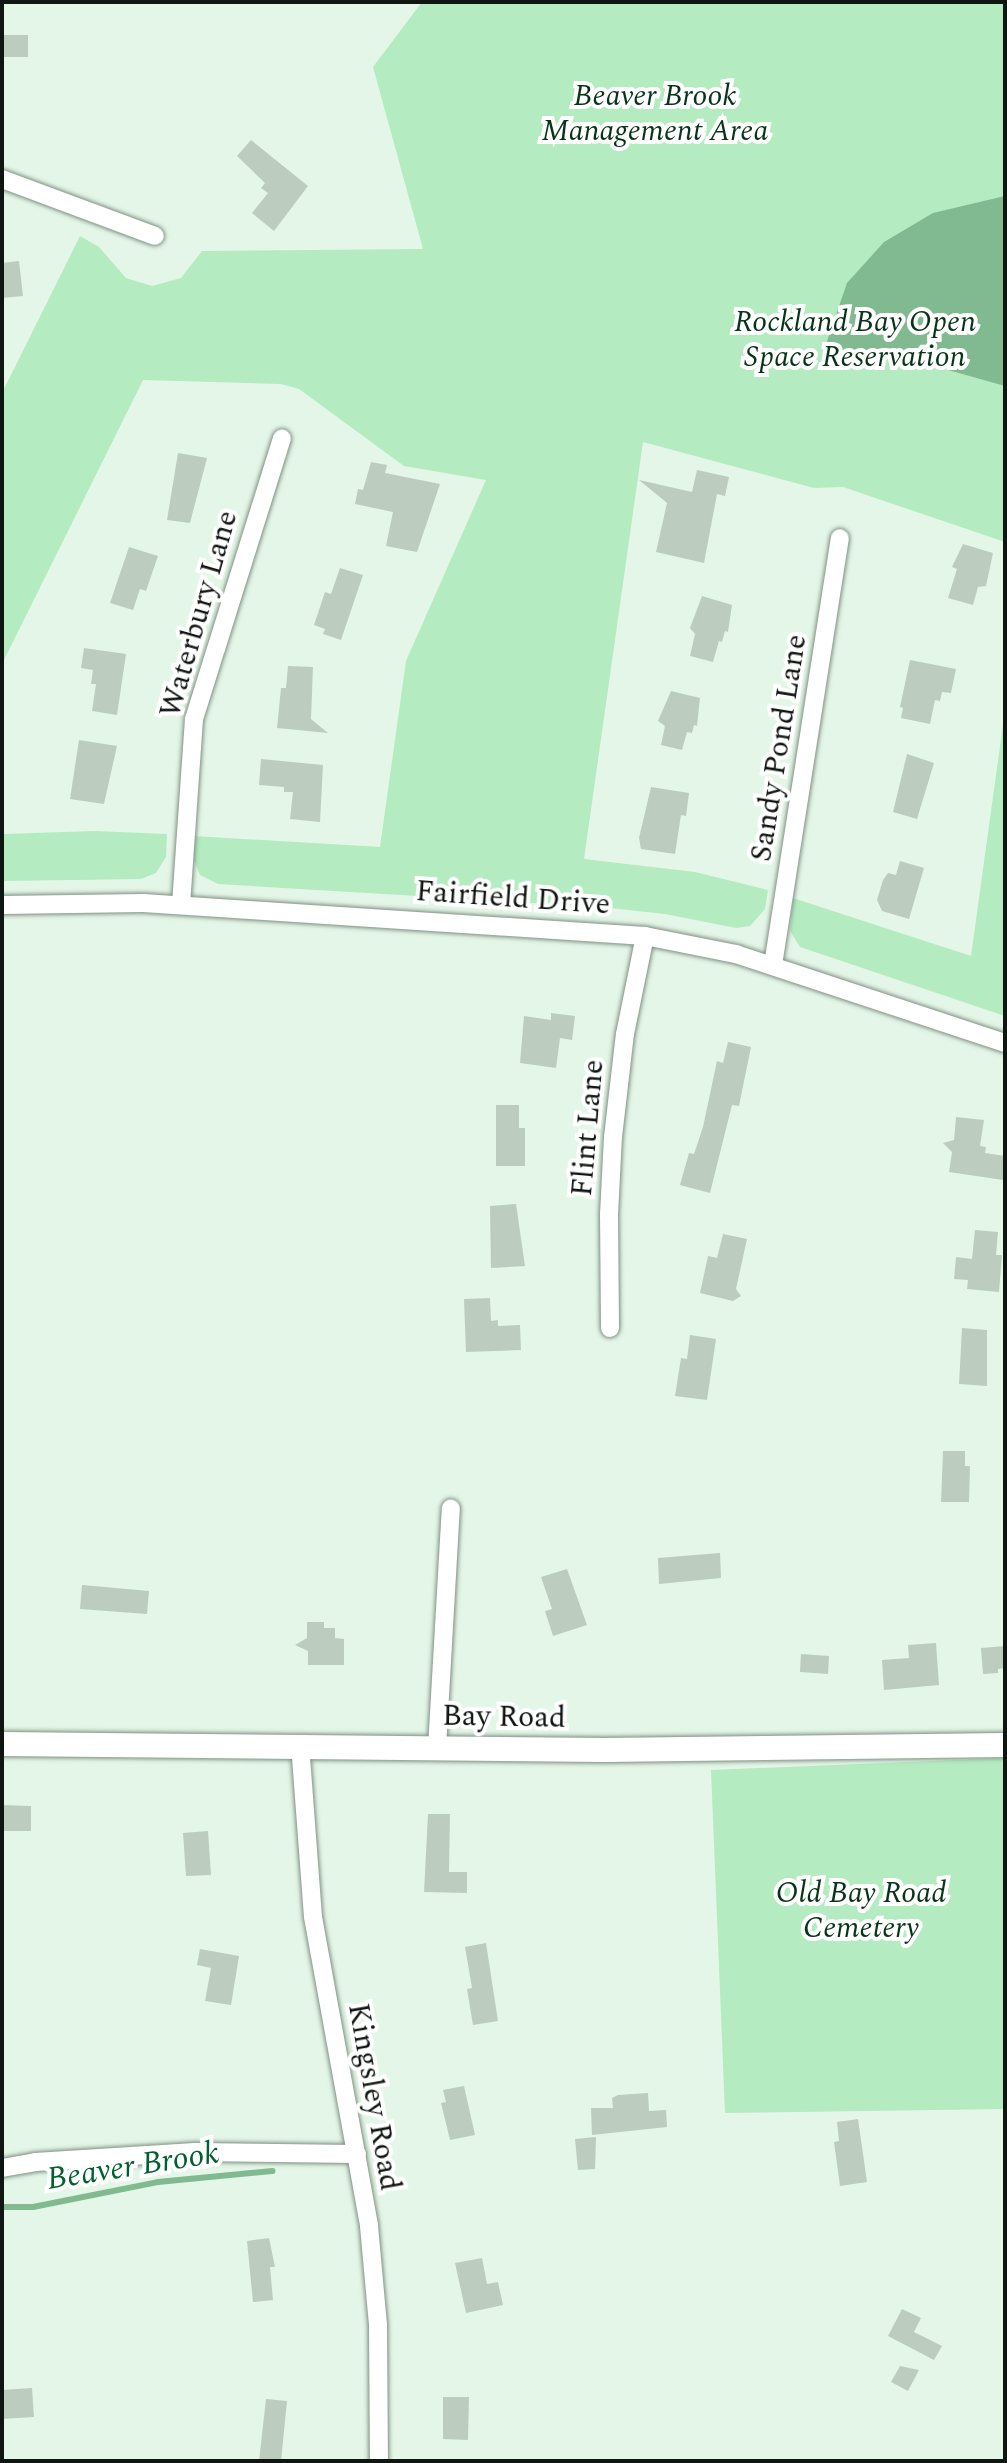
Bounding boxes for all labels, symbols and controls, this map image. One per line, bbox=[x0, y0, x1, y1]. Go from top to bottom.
park label: Beaver Brook Management Area bbox=[541, 78, 769, 148]
park label: Rockland Bay Open Space Reservation bbox=[734, 304, 976, 374]
street label: Waterbury Lane bbox=[152, 506, 246, 722]
street label: Sandy Pond Lane bbox=[743, 632, 815, 864]
street label: Fairfield Drive bbox=[415, 873, 611, 923]
street label: Flint Lane bbox=[564, 1058, 612, 1198]
street label: Bay Road bbox=[442, 1698, 566, 1736]
park label: Old Bay Road Cemetery bbox=[776, 1875, 946, 1946]
street label: Kingsley Road bbox=[340, 2000, 408, 2194]
water label: Beaver Brook bbox=[44, 2134, 222, 2200]

